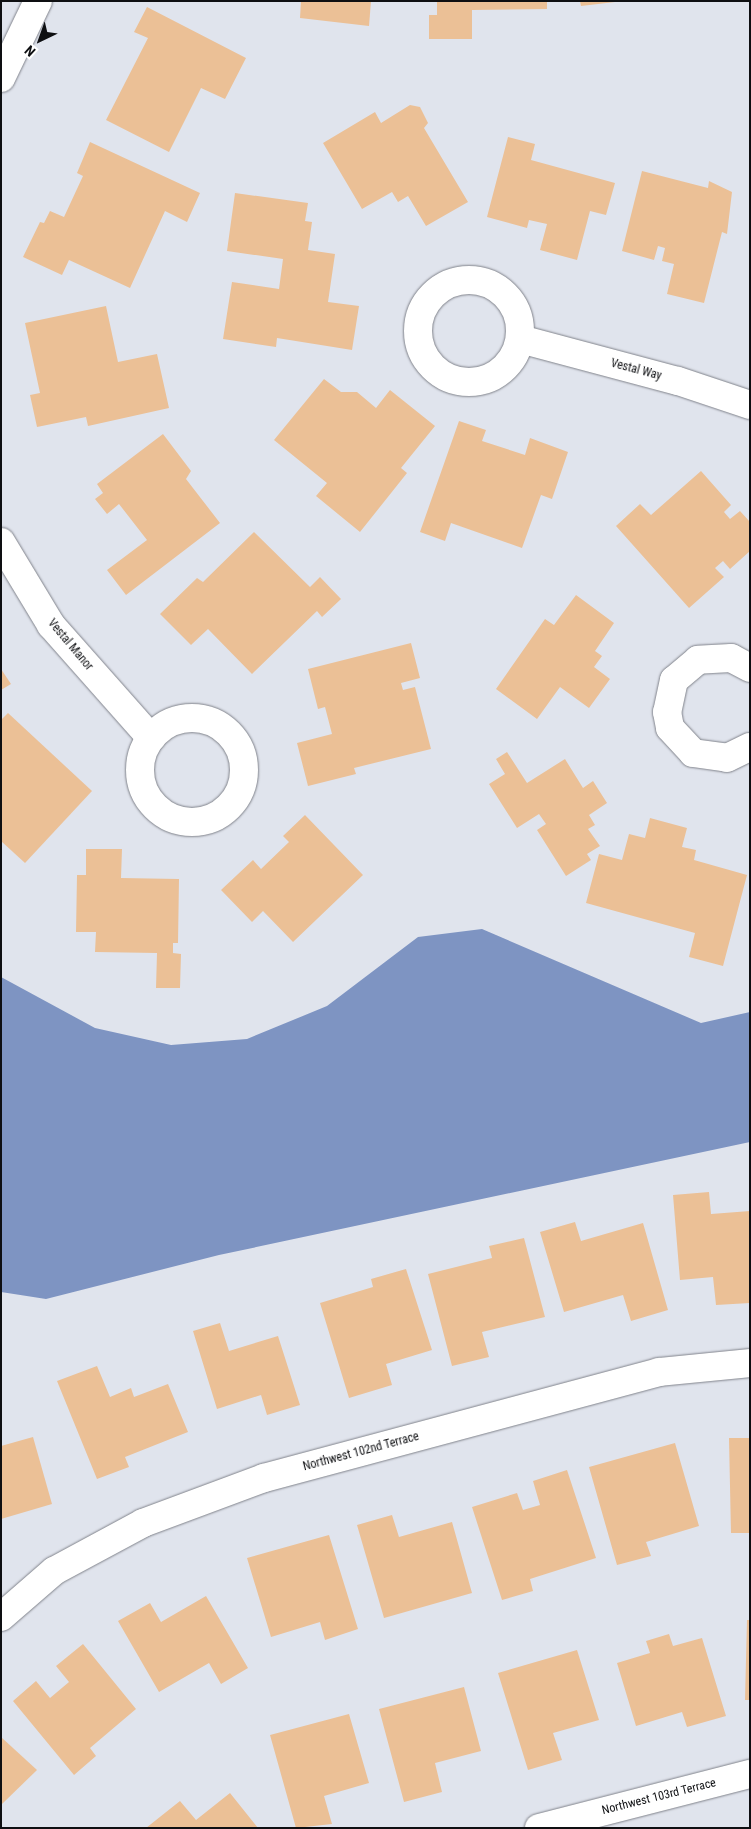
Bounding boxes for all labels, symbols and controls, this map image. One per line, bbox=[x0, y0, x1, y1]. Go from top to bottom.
north arrow bbox=[15, 15, 65, 65]
text: N bbox=[21, 42, 39, 60]
street label: Vestal Way bbox=[609, 356, 663, 384]
street label: Vestal Manor bbox=[44, 616, 96, 674]
street label: Northwest 102nd Terrace bbox=[301, 1430, 421, 1474]
street label: Northwest 103rd Terrace bbox=[600, 1776, 718, 1818]

